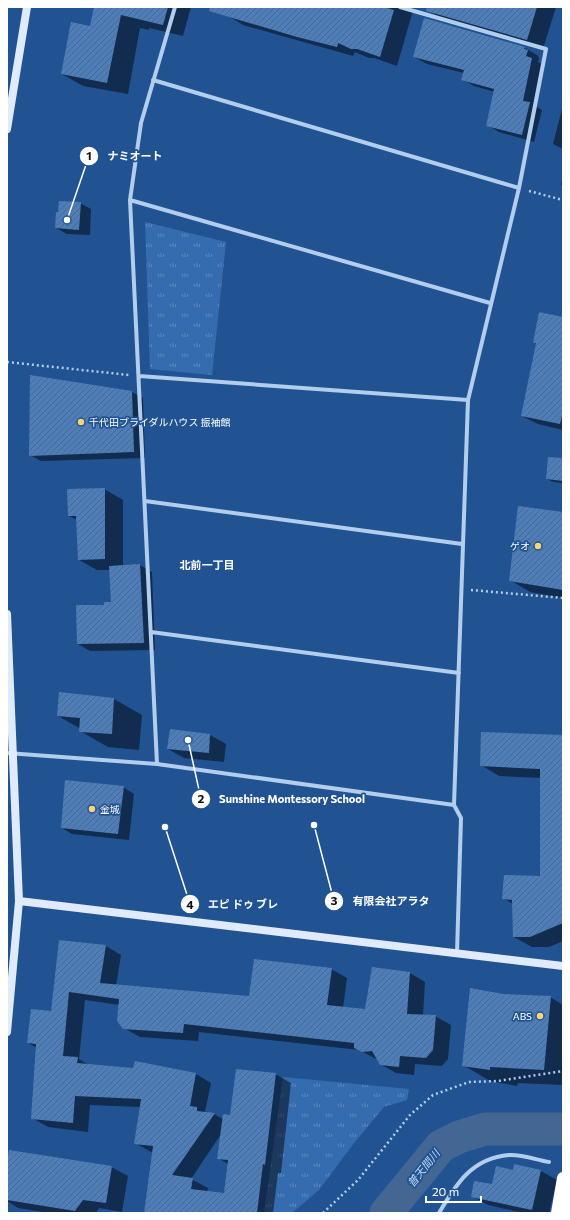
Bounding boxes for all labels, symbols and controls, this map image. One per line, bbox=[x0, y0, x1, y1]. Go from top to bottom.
callout: ナミオート bbox=[79, 145, 170, 168]
text: 1 bbox=[86, 148, 92, 162]
text: ナミオート bbox=[108, 149, 163, 162]
place label: 千代田ブライダルハウス 振袖館 bbox=[89, 416, 231, 428]
marker: 千代田ブライダルハウス 振袖館 bbox=[76, 417, 86, 427]
place label: ゲオ bbox=[510, 540, 530, 552]
marker: ゲオ bbox=[533, 541, 543, 551]
district label: 北前一丁目 bbox=[180, 558, 235, 571]
callout: Sunshine Montessory School bbox=[191, 788, 373, 811]
text: 2 bbox=[198, 791, 205, 805]
text: Sunshine Montessory School bbox=[219, 792, 365, 805]
place label: 金城 bbox=[100, 803, 120, 815]
marker: 金城 bbox=[87, 804, 97, 814]
callout: 有限会社アラタ bbox=[324, 889, 437, 912]
callout: エピ ドゥ ブレ bbox=[180, 893, 286, 916]
text: 3 bbox=[331, 893, 338, 907]
text: 有限会社アラタ bbox=[353, 894, 430, 907]
text: 4 bbox=[186, 897, 194, 911]
text: エピ ドゥ ブレ bbox=[208, 897, 278, 910]
place label: ABS bbox=[513, 1010, 532, 1022]
marker: ABS bbox=[535, 1011, 545, 1021]
water label: 普天間川 bbox=[404, 1146, 443, 1189]
scale bar bbox=[426, 1178, 481, 1204]
text: 20 m bbox=[432, 1184, 459, 1198]

